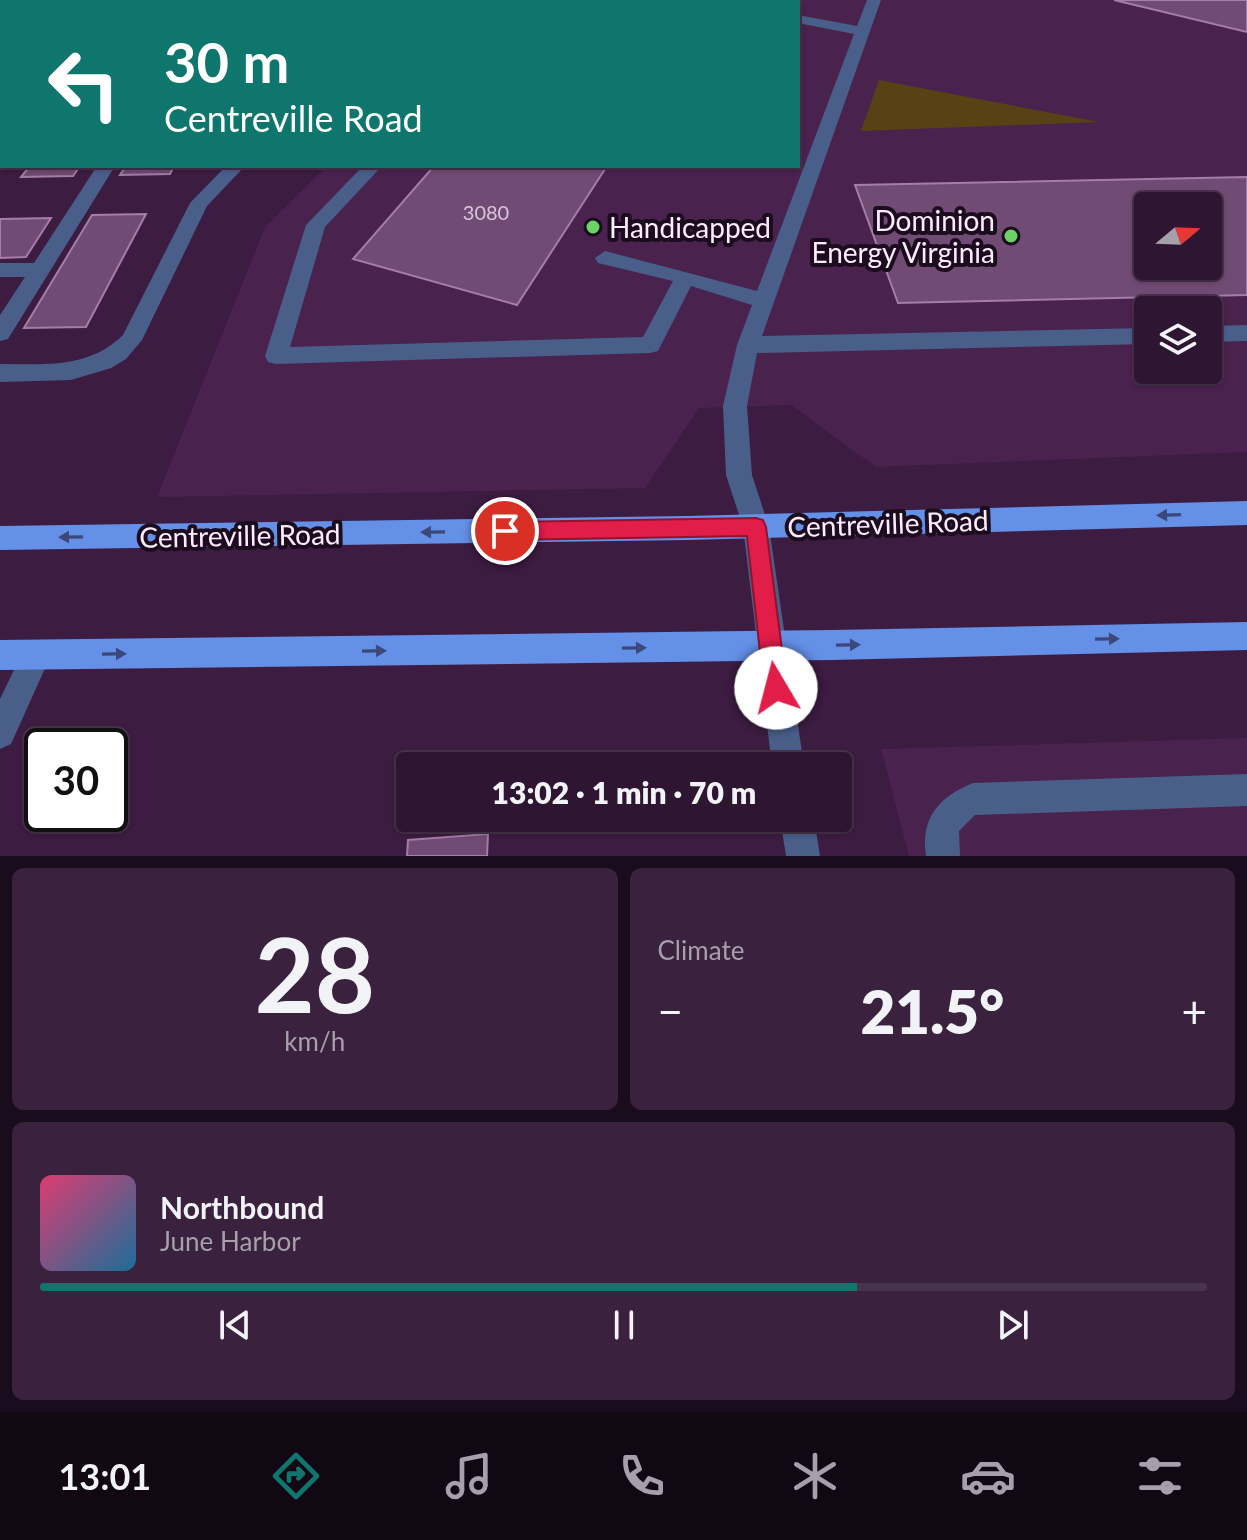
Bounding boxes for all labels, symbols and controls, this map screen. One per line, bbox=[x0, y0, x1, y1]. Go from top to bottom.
text: 30 m bbox=[164, 28, 289, 95]
icon: left bbox=[32, 32, 136, 136]
text: Centreville Road bbox=[164, 96, 423, 140]
north arrow bbox=[1134, 192, 1222, 280]
map controls bbox=[1134, 192, 1222, 384]
house number: 3080 bbox=[463, 200, 509, 224]
place label: Dominion Energy Virginia bbox=[811, 203, 995, 269]
place label: Handicapped bbox=[609, 210, 771, 244]
marker: Handicapped bbox=[584, 218, 602, 236]
marker: Dominion Energy Virginia bbox=[1002, 227, 1020, 245]
button: layers bbox=[1134, 296, 1222, 384]
pin bbox=[471, 497, 539, 565]
street label: Centreville Road bbox=[787, 502, 989, 544]
icon: arrive bbox=[483, 509, 527, 553]
one-way arrow bbox=[1156, 509, 1181, 522]
street label: Centreville Road bbox=[139, 516, 341, 554]
one-way arrow bbox=[420, 526, 445, 538]
one-way arrow bbox=[58, 531, 83, 543]
one-way arrow bbox=[1095, 633, 1120, 645]
one-way arrow bbox=[836, 638, 861, 651]
one-way arrow bbox=[622, 642, 647, 654]
one-way arrow bbox=[362, 645, 387, 657]
position arrow bbox=[734, 646, 818, 730]
one-way arrow bbox=[102, 648, 127, 660]
speed limit sign: 30 bbox=[24, 728, 128, 832]
text: 13:02 · 1 min · 70 m bbox=[492, 774, 756, 810]
text: 28 bbox=[254, 910, 375, 1035]
text: Climate bbox=[658, 934, 744, 966]
text: 21.5° bbox=[860, 975, 1004, 1047]
text: − bbox=[658, 985, 683, 1037]
text: + bbox=[1181, 985, 1207, 1037]
text: km/h bbox=[284, 1025, 345, 1057]
text: Northbound bbox=[160, 1189, 324, 1225]
text: June Harbor bbox=[160, 1225, 301, 1257]
icon: previous bbox=[213, 1303, 257, 1347]
icon: pause bbox=[602, 1303, 646, 1347]
icon: next bbox=[991, 1303, 1035, 1347]
icon: directions bbox=[268, 1448, 324, 1504]
icon: music bbox=[441, 1448, 497, 1504]
icon: phone bbox=[614, 1448, 670, 1504]
icon: climate bbox=[787, 1448, 843, 1504]
icon: car bbox=[960, 1448, 1016, 1504]
icon: filters bbox=[1132, 1448, 1188, 1504]
text: 13:01 bbox=[58, 1454, 151, 1498]

